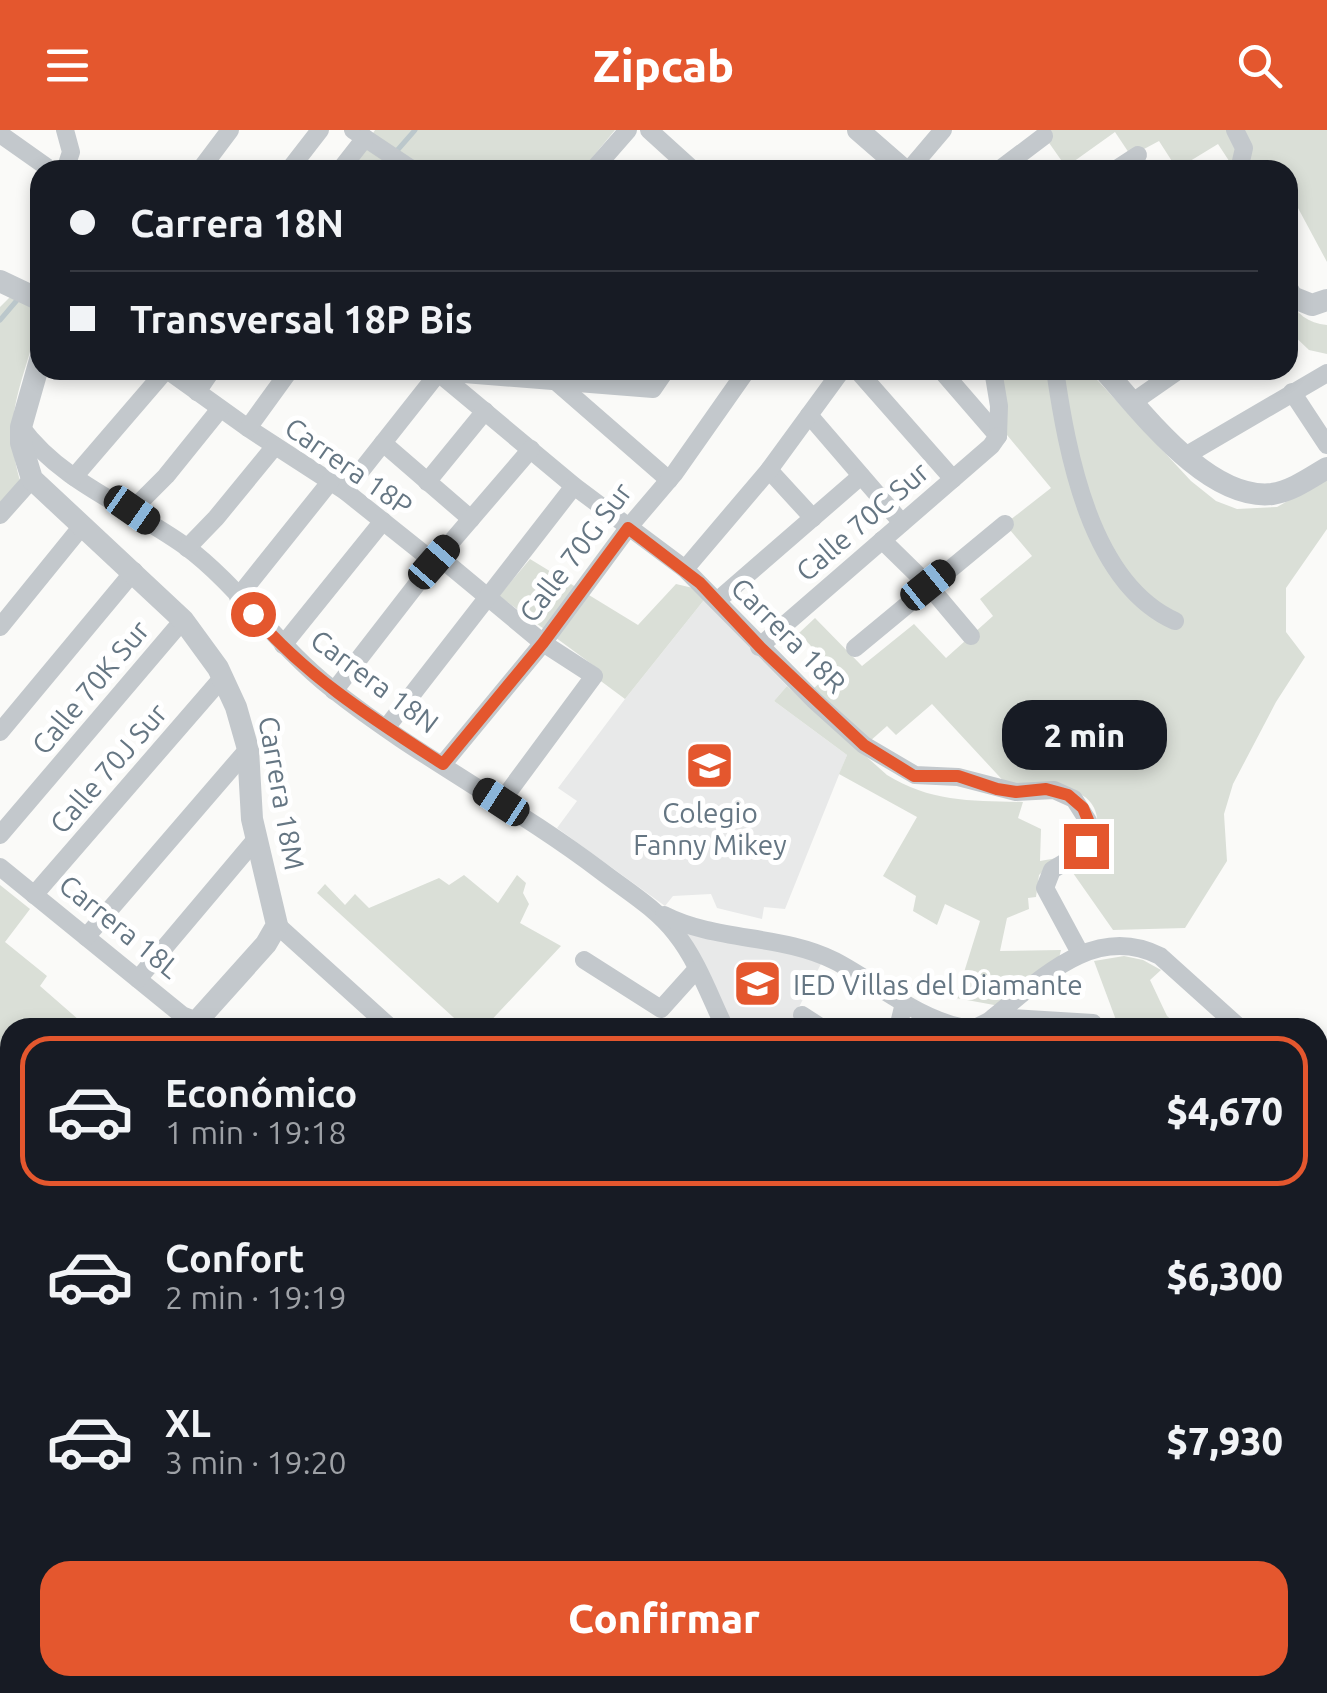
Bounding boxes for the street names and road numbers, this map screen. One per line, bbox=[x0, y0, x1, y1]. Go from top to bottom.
street label: Carrera 18P bbox=[280, 411, 418, 521]
street label: Calle 70C Sur bbox=[790, 455, 935, 587]
street label: Calle 70G Sur bbox=[513, 476, 638, 628]
street label: Carrera 18R bbox=[725, 571, 853, 699]
street label: Calle 70K Sur bbox=[25, 614, 155, 760]
street label: Carrera 18N bbox=[305, 623, 445, 739]
street label: Calle 70J Sur bbox=[43, 697, 173, 839]
street label: Carrera 18M bbox=[253, 714, 311, 872]
street label: Carrera 18L bbox=[54, 868, 186, 984]

